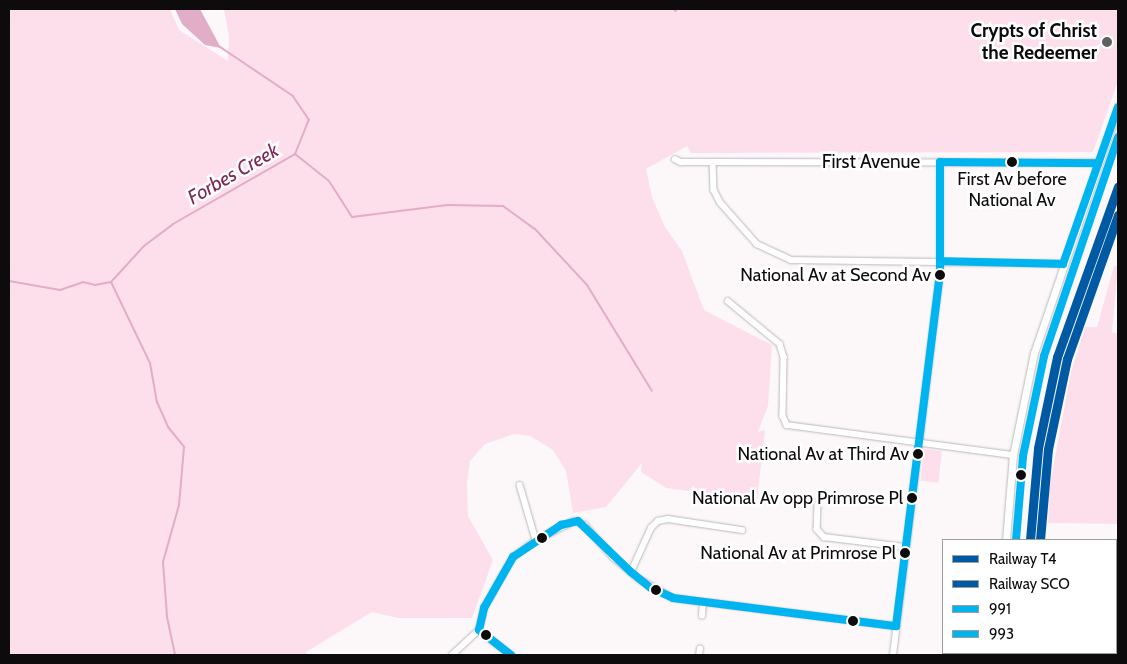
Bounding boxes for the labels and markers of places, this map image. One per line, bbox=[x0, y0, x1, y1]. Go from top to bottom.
place label: Crypts of Christ the Redeemer bbox=[970, 20, 1097, 64]
marker: Crypts of Christ the Redeemer bbox=[1101, 36, 1113, 48]
marker: First Av before National Av bbox=[1007, 157, 1017, 167]
place label: First Av before National Av bbox=[957, 169, 1067, 212]
place label: National Av at Second Av bbox=[740, 264, 931, 286]
marker: National Av at Second Av bbox=[935, 270, 945, 280]
place label: National Av at Third Av bbox=[737, 443, 909, 465]
marker: National Av at Third Av bbox=[913, 449, 923, 459]
unlabelled marker bbox=[1016, 470, 1026, 480]
place label: National Av opp Primrose Pl bbox=[692, 487, 903, 509]
marker: National Av opp Primrose Pl bbox=[907, 493, 917, 503]
unlabelled marker bbox=[537, 533, 547, 543]
place label: National Av at Primrose Pl bbox=[700, 542, 896, 564]
marker: National Av at Primrose Pl bbox=[900, 548, 910, 558]
unlabelled marker bbox=[651, 585, 661, 595]
unlabelled marker bbox=[848, 616, 858, 626]
unlabelled marker bbox=[481, 630, 491, 640]

